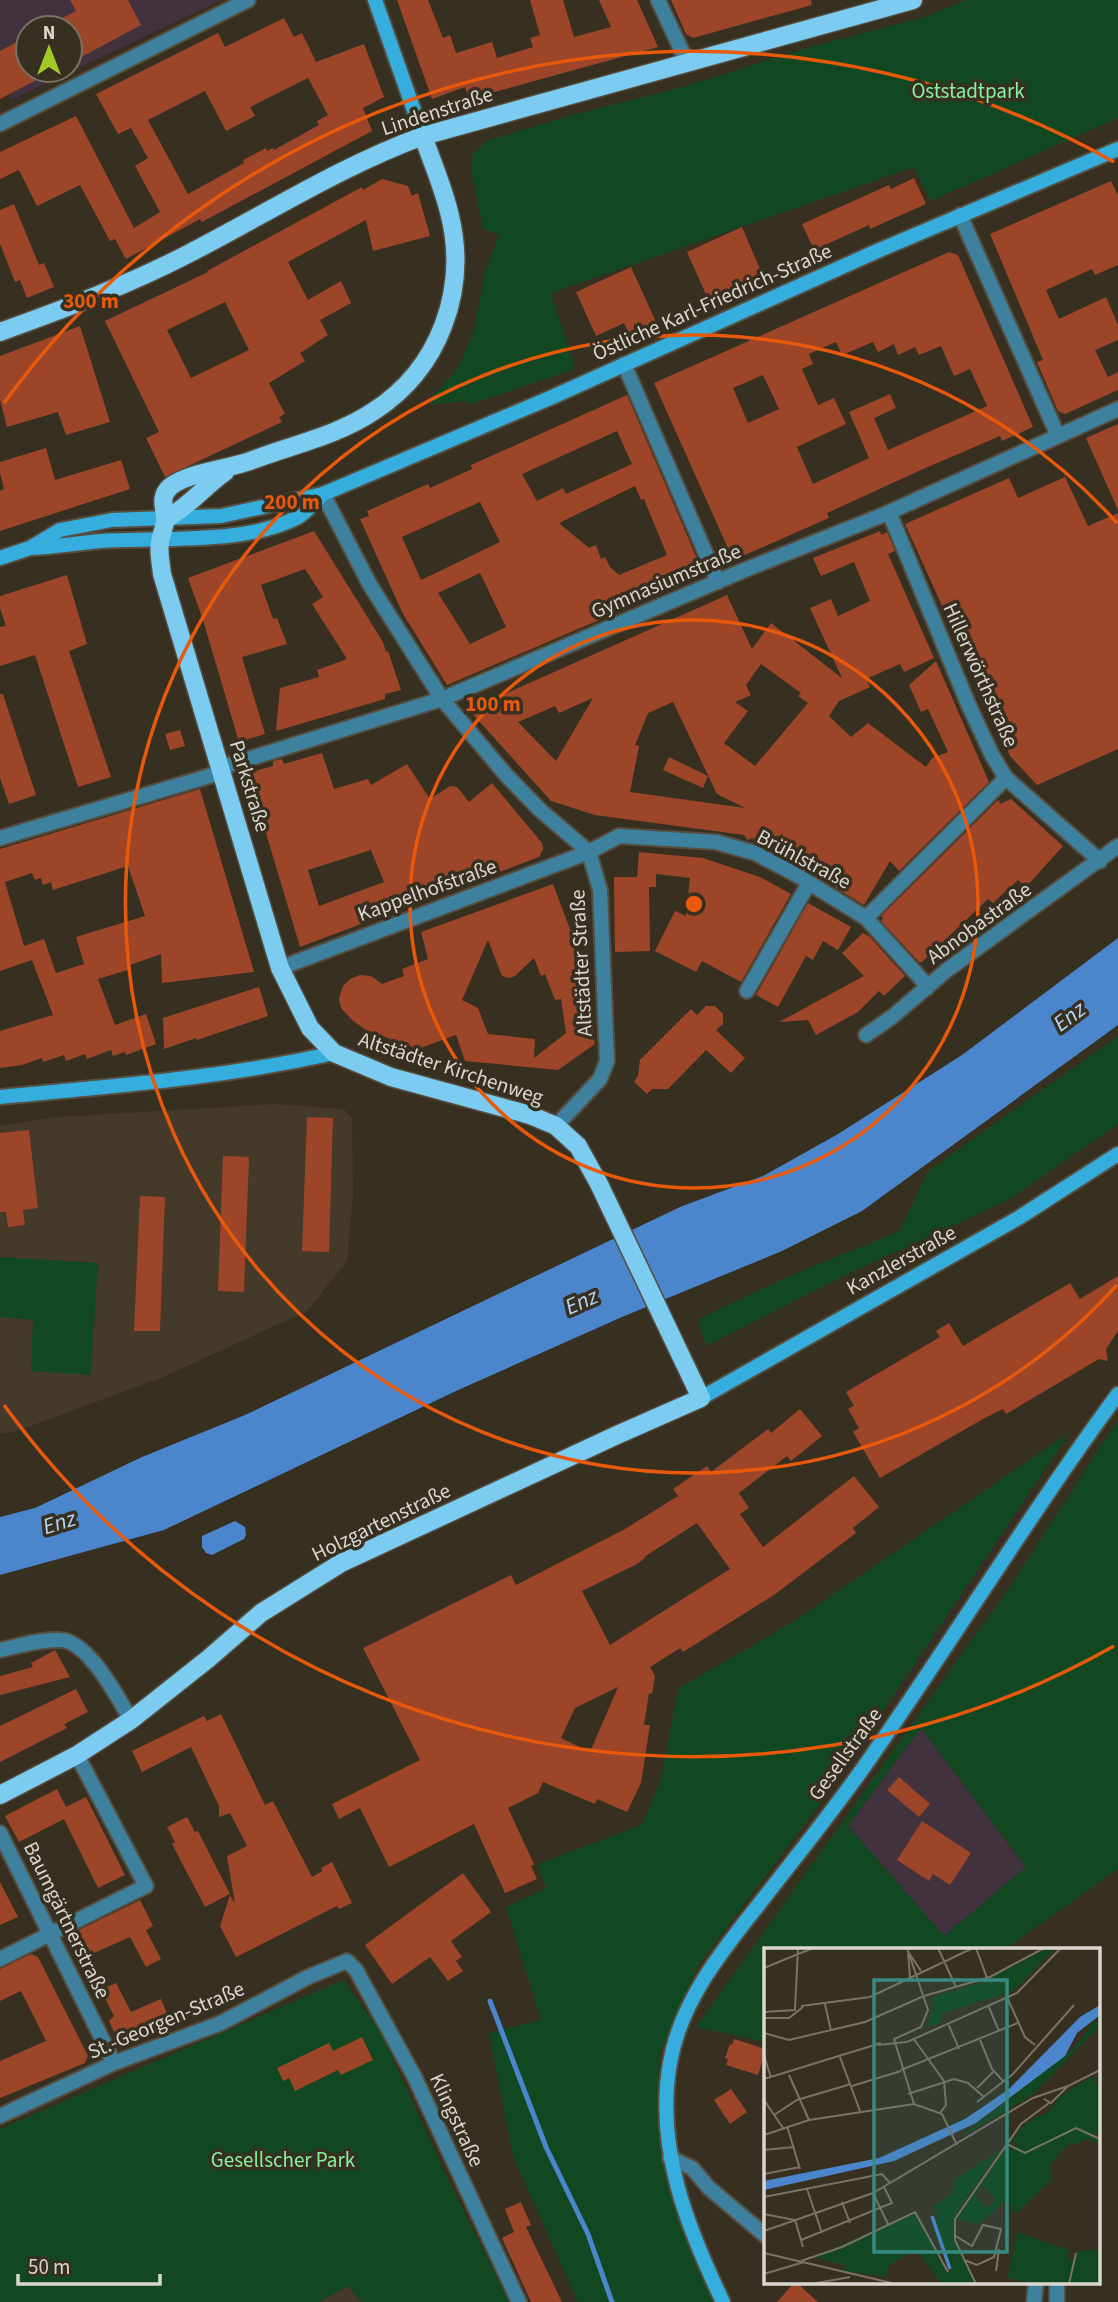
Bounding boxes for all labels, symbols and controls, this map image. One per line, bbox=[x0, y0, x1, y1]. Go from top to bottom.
north arrow bbox=[14, 14, 84, 84]
text: N bbox=[43, 20, 55, 47]
park label: Oststadtpark bbox=[911, 76, 1025, 106]
street label: Lindenstraße bbox=[377, 79, 497, 143]
street label: Östliche Karl-Friedrich-Straße bbox=[587, 236, 837, 368]
text: 300 m bbox=[63, 286, 119, 316]
text: 200 m bbox=[264, 487, 320, 517]
street label: Gymnasiumstraße bbox=[586, 536, 746, 626]
street label: Hillerwörthstraße bbox=[936, 598, 1026, 752]
text: 100 m bbox=[465, 689, 521, 719]
street label: Parkstraße bbox=[222, 736, 278, 836]
street label: Brühlstraße bbox=[751, 822, 857, 896]
street label: Kappelhofstraße bbox=[353, 851, 501, 929]
street label: Abnobastraße bbox=[920, 875, 1038, 971]
street label: Altstädter Straße bbox=[562, 889, 600, 1037]
centre of rings bbox=[682, 892, 706, 916]
water label: Enz bbox=[1046, 993, 1093, 1040]
street label: Altstädter Kirchenweg bbox=[355, 1024, 548, 1112]
street label: Kanzlerstraße bbox=[841, 1217, 961, 1303]
water label: Enz bbox=[559, 1279, 604, 1323]
street label: Holzgartenstraße bbox=[306, 1475, 456, 1569]
water label: Enz bbox=[39, 1502, 80, 1543]
street label: Gesellstraße bbox=[801, 1701, 889, 1807]
street label: Baumgärtnerstraße bbox=[16, 1836, 118, 2004]
inset map bbox=[764, 1948, 1100, 2284]
street label: St.-Georgen-Straße bbox=[83, 1973, 249, 2067]
street label: Klingstraße bbox=[422, 2068, 492, 2172]
park label: Gesellscher Park bbox=[211, 2145, 356, 2175]
scale bar bbox=[18, 2242, 159, 2286]
text: 50 m bbox=[28, 2252, 70, 2282]

